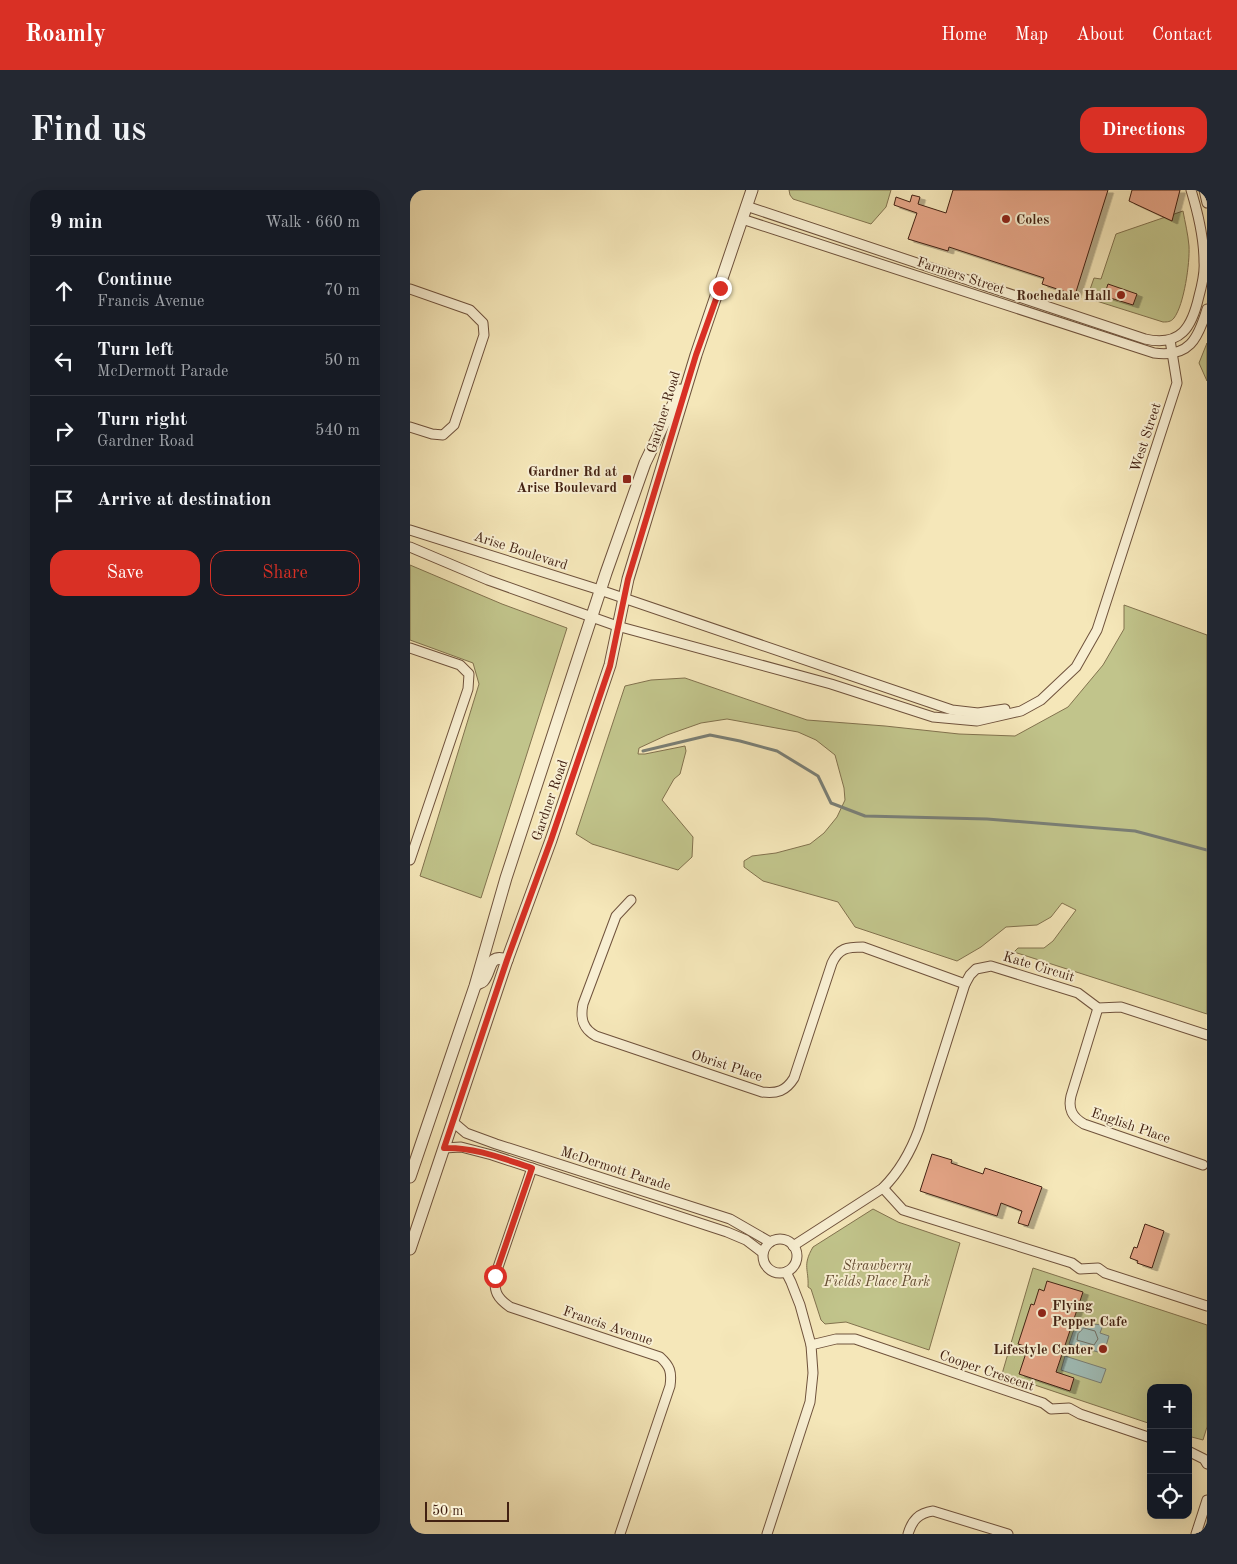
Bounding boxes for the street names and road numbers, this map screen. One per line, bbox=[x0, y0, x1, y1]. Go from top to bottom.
street label: Farmers Street bbox=[915, 255, 1007, 297]
street label: Gardner Road bbox=[645, 370, 683, 455]
street label: West Street bbox=[1128, 401, 1164, 474]
street label: Arise Boulevard bbox=[472, 529, 569, 573]
street label: Gardner Road bbox=[530, 758, 570, 843]
street label: Kate Circuit bbox=[1001, 949, 1076, 984]
street label: Obrist Place bbox=[689, 1048, 764, 1084]
street label: English Place bbox=[1089, 1106, 1172, 1146]
street label: McDermott Parade bbox=[559, 1145, 673, 1193]
street label: Francis Avenue bbox=[561, 1304, 654, 1348]
street label: Cooper Crescent bbox=[937, 1348, 1036, 1394]

